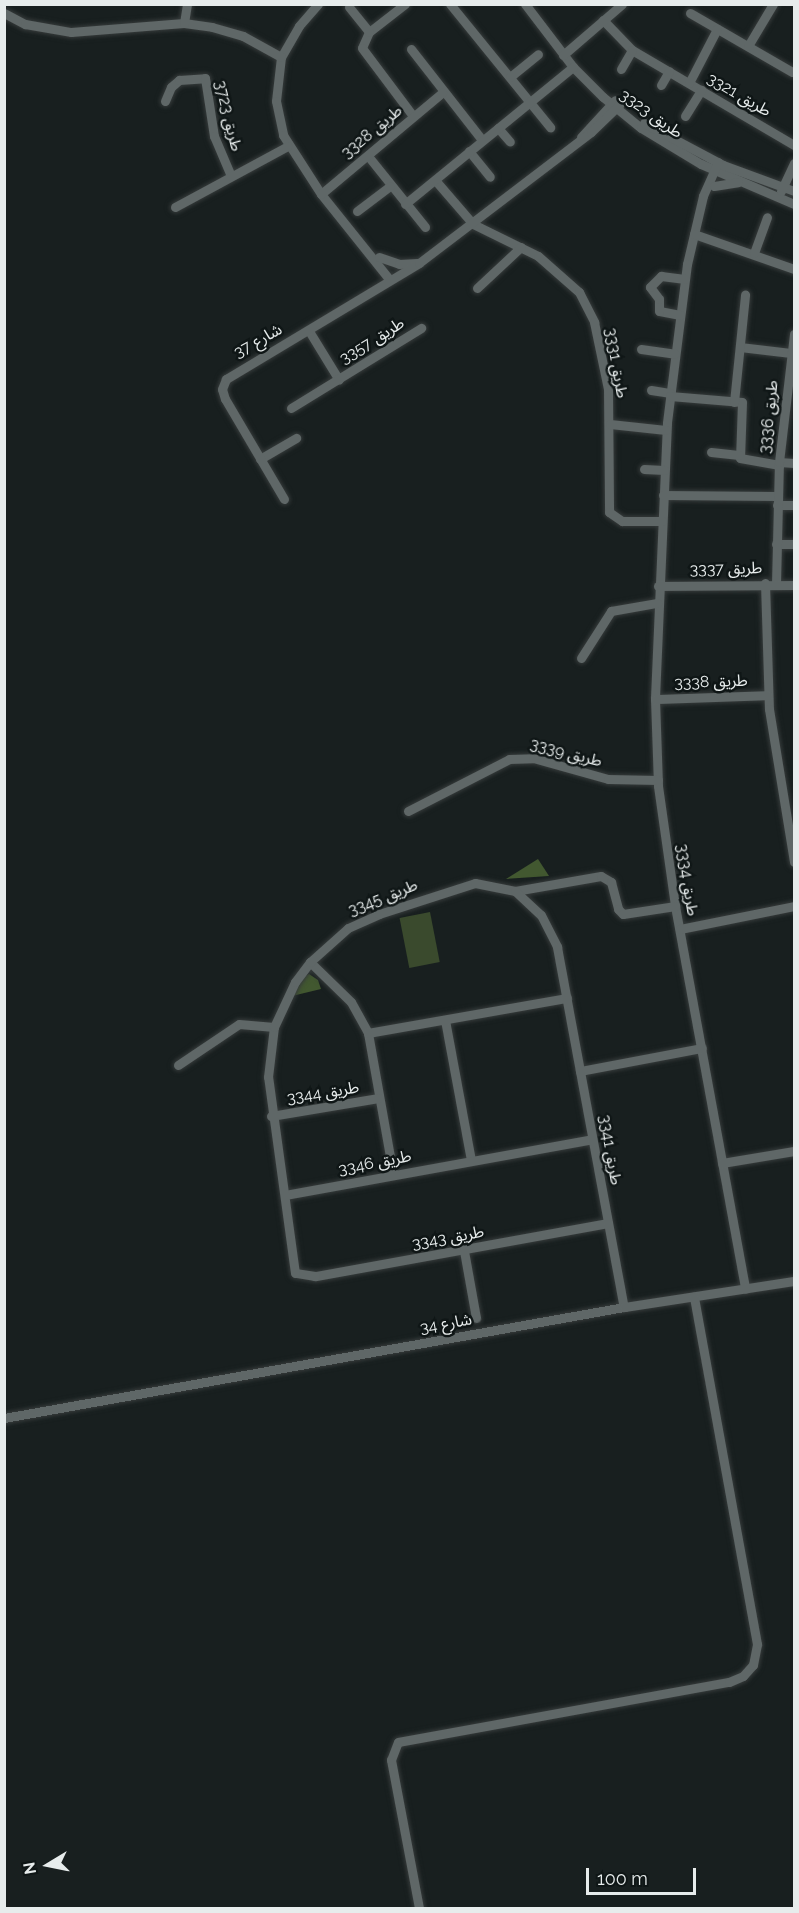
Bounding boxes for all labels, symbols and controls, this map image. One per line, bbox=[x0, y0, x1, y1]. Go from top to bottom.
street label: طريق 3321 bbox=[704, 69, 774, 121]
street label: طريق 3723 bbox=[210, 79, 246, 153]
street label: طريق 3323 bbox=[616, 85, 686, 143]
street label: طريق 3328 bbox=[338, 101, 406, 163]
street label: طريق 3357 bbox=[336, 314, 408, 368]
street label: شارع 37 bbox=[230, 320, 286, 362]
street label: طريق 3331 bbox=[600, 326, 632, 400]
street label: طريق 3336 bbox=[756, 379, 782, 455]
street label: طريق 3337 bbox=[690, 559, 762, 579]
street label: طريق 3338 bbox=[674, 671, 748, 693]
street label: طريق 3339 bbox=[528, 735, 604, 771]
street label: طريق 3334 bbox=[672, 843, 702, 917]
street label: طريق 3345 bbox=[346, 875, 420, 921]
street label: طريق 3344 bbox=[285, 1078, 361, 1108]
street label: طريق 3341 bbox=[594, 1113, 626, 1187]
street label: طريق 3346 bbox=[337, 1147, 413, 1179]
street label: طريق 3343 bbox=[410, 1222, 486, 1254]
street label: شارع 34 bbox=[418, 1310, 474, 1338]
north arrow bbox=[18, 1835, 78, 1895]
scale bar bbox=[589, 1856, 698, 1894]
text: N bbox=[19, 1861, 40, 1876]
text: 100 m bbox=[597, 1868, 648, 1889]

